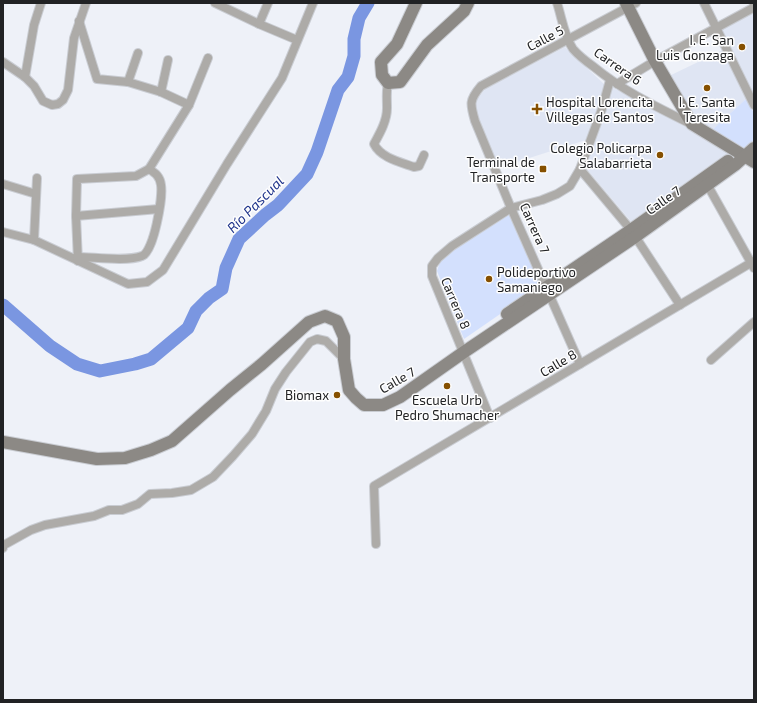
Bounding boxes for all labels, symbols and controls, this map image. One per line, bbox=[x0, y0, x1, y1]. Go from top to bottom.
street label: Calle 5 bbox=[524, 22, 566, 54]
place label: I. E. San Luis Gonzaga bbox=[656, 32, 734, 63]
marker: I. E. San Luis Gonzaga bbox=[737, 42, 747, 52]
street label: Carrera 6 bbox=[591, 44, 645, 88]
marker: I. E. Santa Teresita bbox=[702, 83, 712, 93]
place label: Hospital Lorencita Villegas de Santos bbox=[546, 94, 654, 125]
place label: I. E. Santa Teresita bbox=[679, 94, 735, 125]
marker: Hospital Lorencita Villegas de Santos bbox=[531, 103, 543, 115]
place label: Colegio Policarpa Salabarrieta bbox=[550, 140, 652, 171]
marker: Colegio Policarpa Salabarrieta bbox=[655, 150, 665, 160]
place label: Terminal de Transporte bbox=[467, 154, 535, 185]
marker: Terminal de Transporte bbox=[538, 164, 548, 174]
water label: Río Pascual bbox=[223, 172, 287, 236]
street label: Calle 7 bbox=[643, 182, 684, 218]
street label: Carrera 7 bbox=[517, 200, 553, 256]
place label: Polideportivo Samaniego bbox=[497, 264, 576, 295]
marker: Polideportivo Samaniego bbox=[484, 274, 494, 284]
street label: Carrera 8 bbox=[438, 275, 474, 331]
street label: Calle 8 bbox=[537, 346, 579, 380]
street label: Calle 7 bbox=[376, 363, 418, 397]
marker: Escuela Urb Pedro Shumacher bbox=[442, 381, 452, 391]
place label: Biomax bbox=[285, 387, 329, 403]
marker: Biomax bbox=[332, 390, 342, 400]
place label: Escuela Urb Pedro Shumacher bbox=[395, 392, 499, 423]

